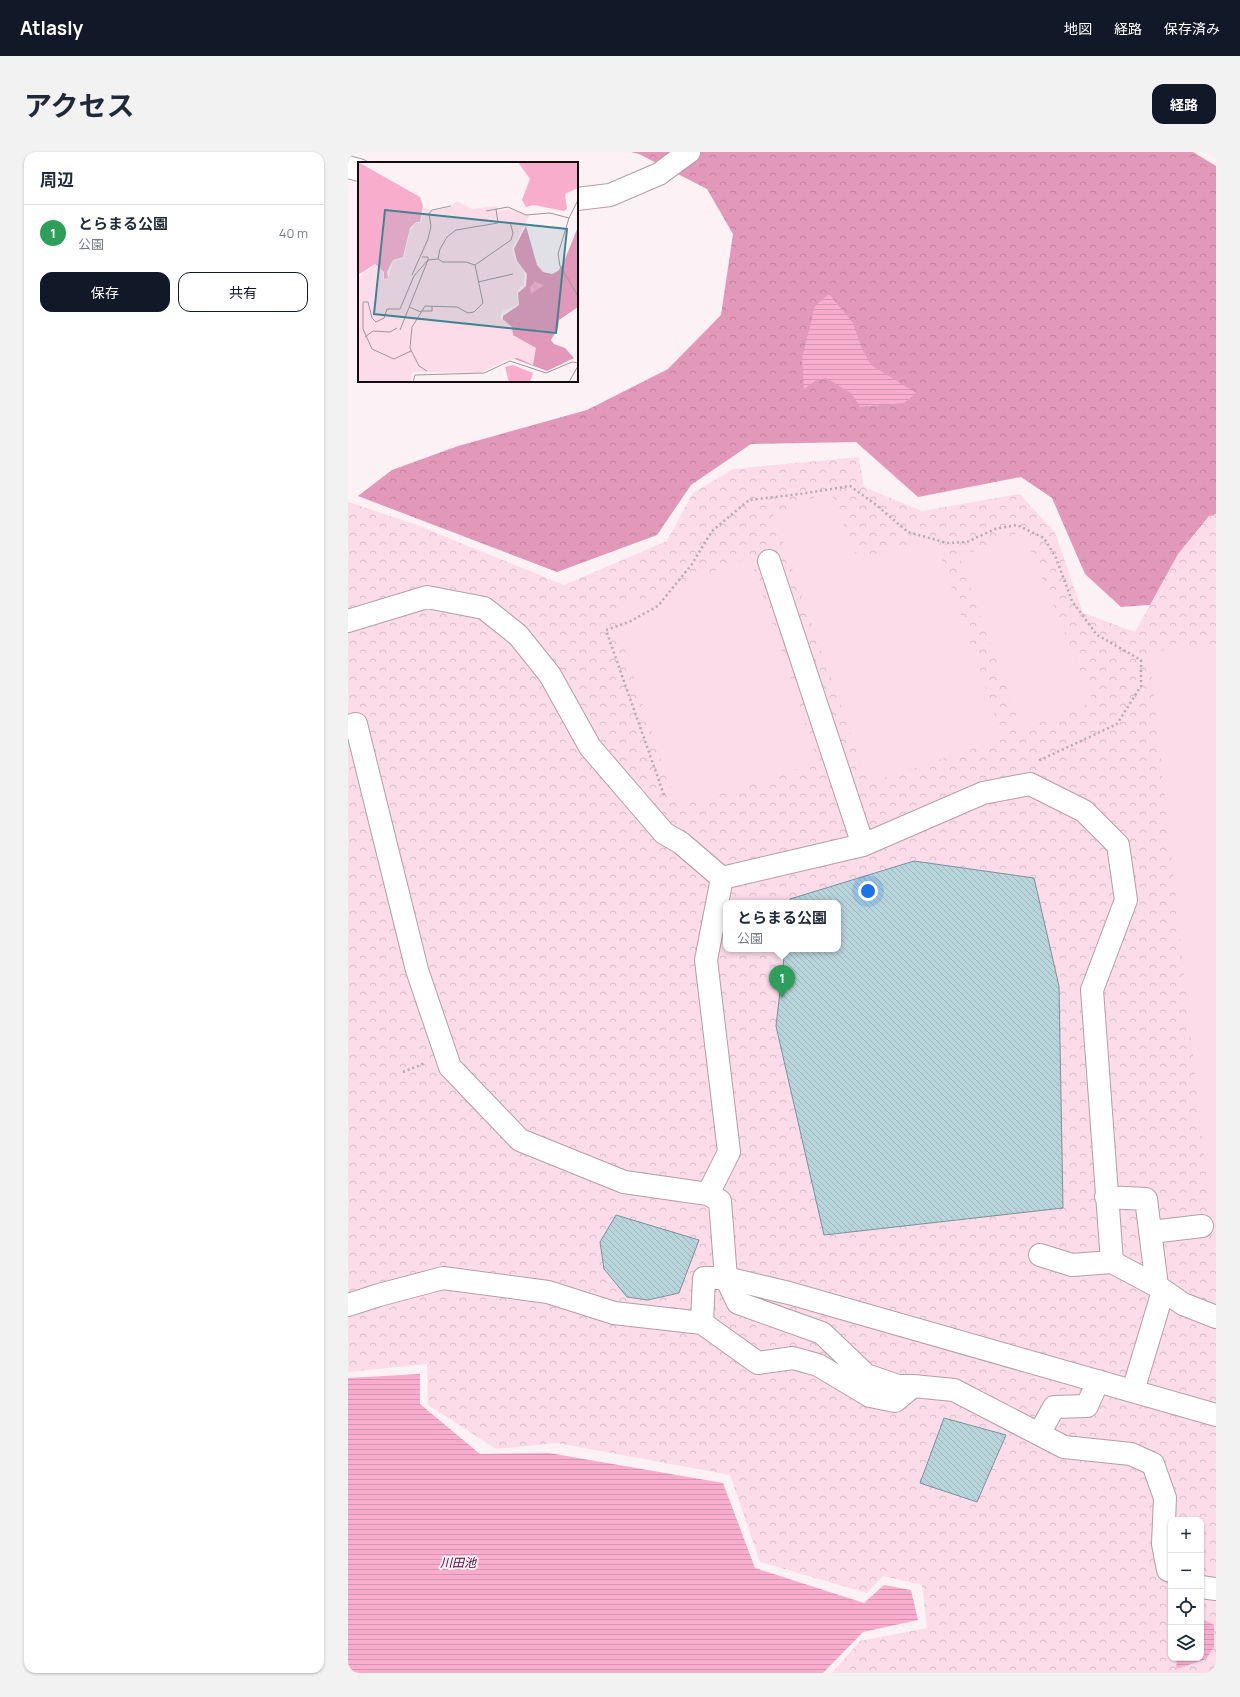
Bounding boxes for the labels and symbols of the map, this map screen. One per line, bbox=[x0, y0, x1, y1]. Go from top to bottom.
inset map bbox=[358, 162, 578, 382]
your location bbox=[858, 881, 878, 901]
pin: 1 bbox=[769, 965, 795, 998]
water label: 川田池 bbox=[440, 1554, 477, 1571]

